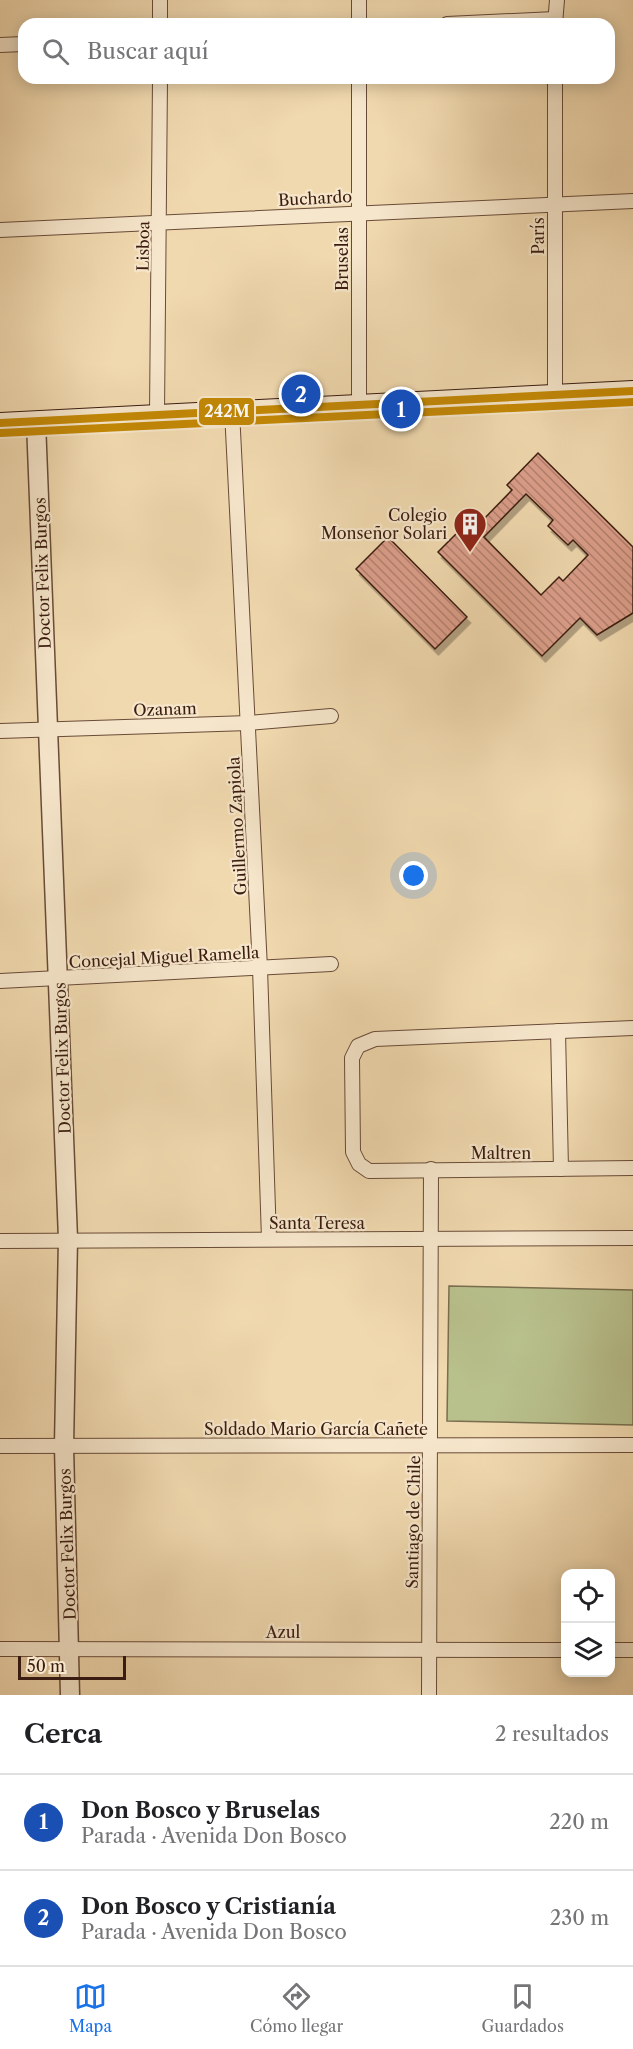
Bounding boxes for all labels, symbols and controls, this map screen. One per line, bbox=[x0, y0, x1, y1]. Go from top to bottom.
search box bbox=[18, 18, 615, 84]
icon: search bbox=[39, 35, 72, 68]
text: Buscar aquí bbox=[87, 38, 209, 65]
street label: Buchardo bbox=[278, 186, 353, 210]
street label: París bbox=[528, 217, 548, 255]
street label: Lisboa bbox=[133, 220, 153, 271]
street label: Bruselas bbox=[332, 227, 352, 291]
pin: 2 bbox=[282, 372, 320, 416]
pin: 1 bbox=[382, 386, 420, 432]
line badge: 242M bbox=[198, 397, 255, 426]
text: 242M bbox=[204, 401, 250, 421]
street label: Doctor Felix Burgos bbox=[29, 497, 55, 649]
place label: Colegio Monseñor Solari bbox=[321, 505, 447, 543]
building icon: Colegio Monseñor Solari bbox=[452, 506, 488, 553]
street label: Ozanam bbox=[133, 698, 197, 720]
street label: Guillermo Zapiola bbox=[223, 756, 251, 896]
your location bbox=[399, 861, 428, 890]
street label: Concejal Miguel Ramella bbox=[68, 942, 260, 972]
street label: Doctor Felix Burgos bbox=[49, 982, 75, 1134]
street label: Maltren bbox=[471, 1143, 531, 1163]
street label: Santa Teresa bbox=[269, 1213, 366, 1233]
street label: Soldado Mario García Cañete bbox=[204, 1419, 428, 1439]
street label: Santiago de Chile bbox=[402, 1455, 424, 1589]
street label: Doctor Felix Burgos bbox=[54, 1468, 80, 1620]
map controls bbox=[561, 1569, 615, 1677]
button: locate bbox=[561, 1569, 615, 1623]
street label: Azul bbox=[265, 1622, 301, 1642]
button: layers bbox=[561, 1623, 615, 1677]
scale bar bbox=[18, 1653, 126, 1680]
text: 50 m bbox=[27, 1656, 65, 1676]
text: Cerca bbox=[24, 1718, 102, 1750]
text: 2 resultados bbox=[495, 1722, 609, 1746]
text: Don Bosco y Bruselas bbox=[81, 1797, 320, 1824]
text: 1 bbox=[39, 1810, 48, 1834]
text: 220 m bbox=[549, 1810, 609, 1834]
text: Parada · Avenida Don Bosco bbox=[81, 1824, 347, 1848]
text: Don Bosco y Cristianía bbox=[81, 1893, 336, 1920]
text: 2 bbox=[38, 1906, 49, 1930]
text: 230 m bbox=[550, 1906, 609, 1930]
text: Parada · Avenida Don Bosco bbox=[81, 1920, 347, 1944]
tab: Mapa bbox=[69, 1980, 112, 2036]
tab: Cómo llegar bbox=[250, 1980, 343, 2036]
tab: Guardados bbox=[481, 1980, 564, 2036]

